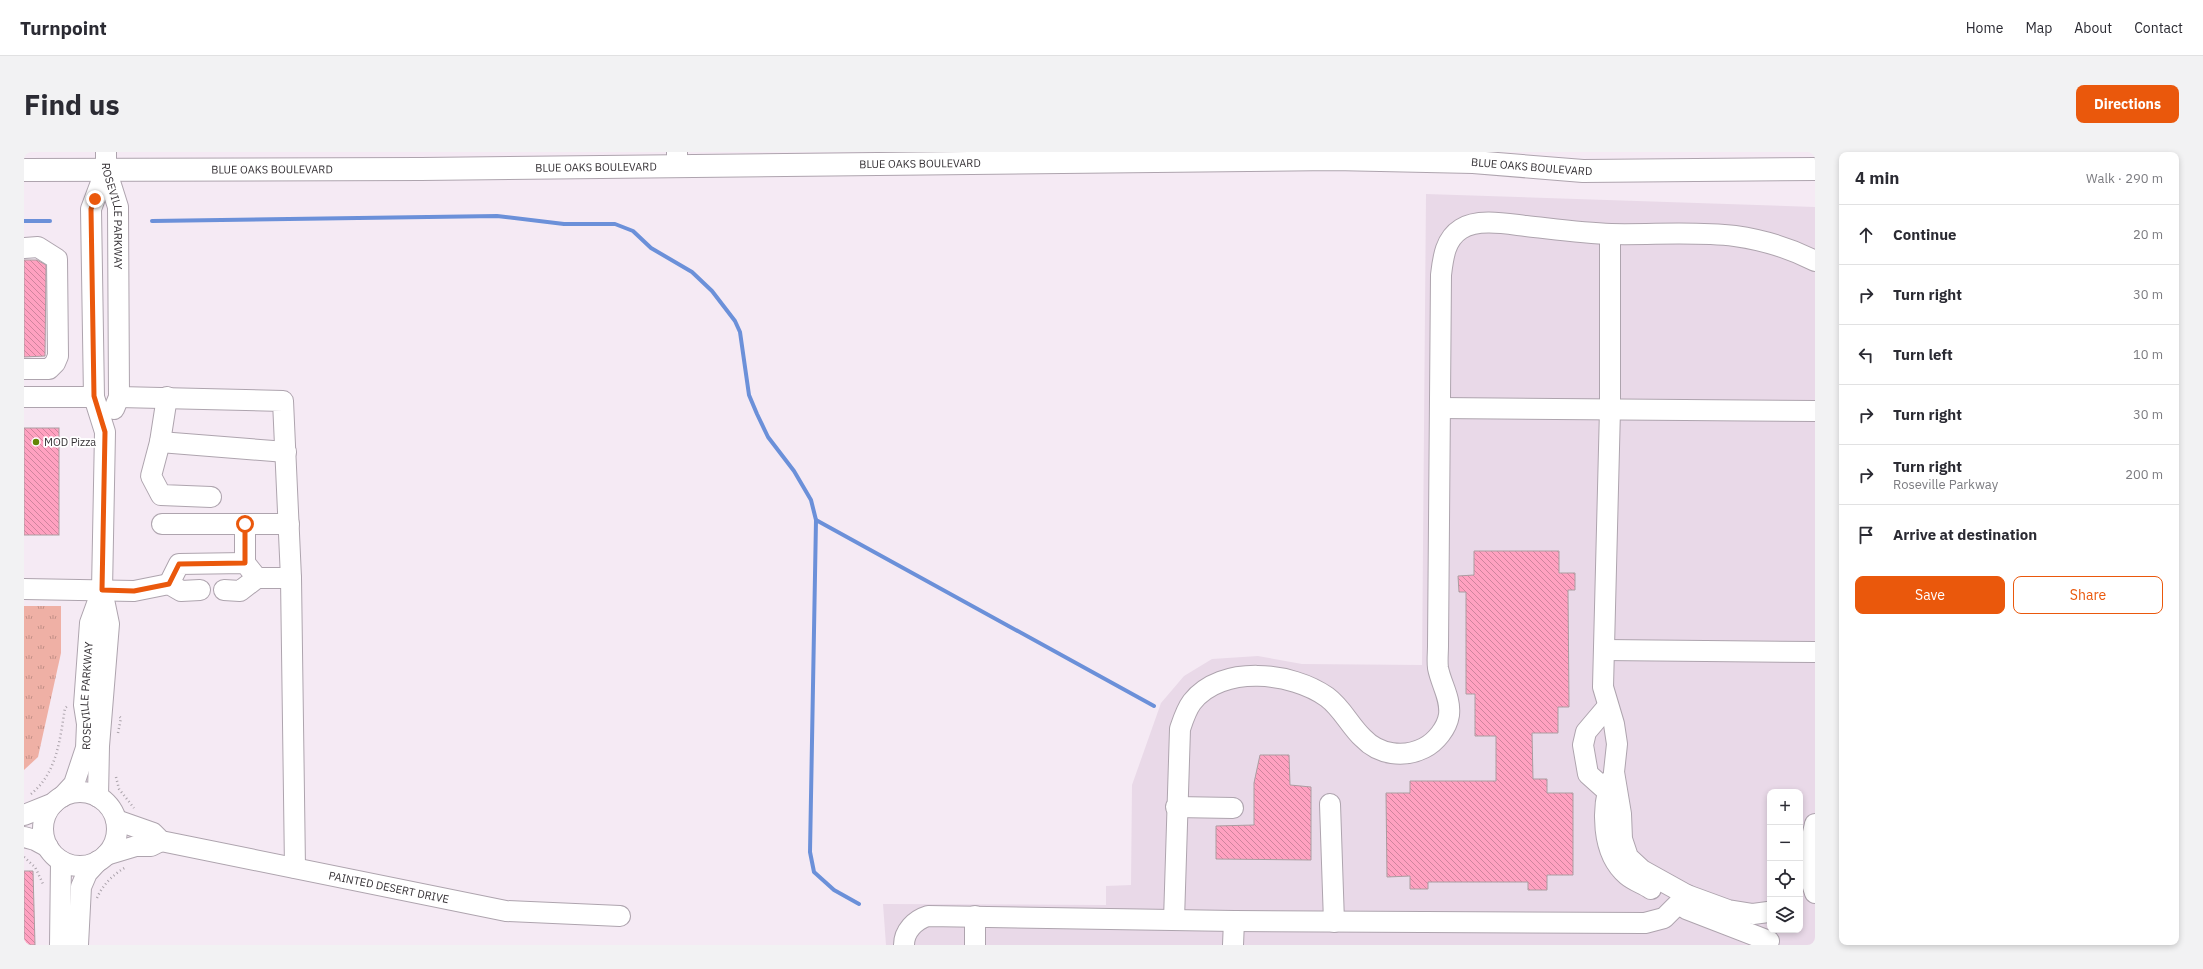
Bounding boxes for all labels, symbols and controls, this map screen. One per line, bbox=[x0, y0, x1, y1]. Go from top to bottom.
text: Turnpoint bbox=[20, 16, 107, 40]
text: Home bbox=[1966, 19, 2003, 37]
text: Map bbox=[2025, 19, 2052, 37]
text: About bbox=[2074, 19, 2112, 37]
text: Contact bbox=[2134, 19, 2183, 37]
button: Directions bbox=[2076, 85, 2179, 123]
text: Find us bbox=[24, 86, 120, 123]
street label: BLUE OAKS BOULEVARD bbox=[1471, 155, 1592, 178]
street label: BLUE OAKS BOULEVARD bbox=[859, 156, 981, 171]
street label: BLUE OAKS BOULEVARD bbox=[535, 159, 657, 175]
street label: BLUE OAKS BOULEVARD bbox=[211, 162, 333, 177]
street label: ROSEVILLE PARKWAY bbox=[99, 163, 125, 270]
text: 4 min bbox=[1855, 167, 1899, 189]
text: Walk · 290 m bbox=[2086, 170, 2163, 187]
route end bbox=[86, 190, 104, 208]
icon: ahead bbox=[1855, 224, 1877, 246]
text: Continue bbox=[1893, 225, 1957, 244]
text: 20 m bbox=[2133, 226, 2163, 243]
icon: right bbox=[1855, 284, 1877, 306]
text: Turn right bbox=[1893, 285, 1962, 304]
text: 30 m bbox=[2133, 286, 2163, 303]
icon: left bbox=[1855, 344, 1877, 366]
text: Turn left bbox=[1893, 345, 1953, 364]
text: 10 m bbox=[2133, 346, 2163, 363]
icon: right bbox=[1855, 404, 1877, 426]
text: Turn right bbox=[1893, 405, 1962, 424]
text: 30 m bbox=[2133, 406, 2163, 423]
place label: MOD Pizza bbox=[44, 435, 96, 449]
marker: MOD Pizza bbox=[31, 437, 41, 447]
text: Turn right bbox=[1893, 457, 1962, 476]
icon: right bbox=[1855, 464, 1877, 486]
text: 200 m bbox=[2125, 466, 2163, 483]
text: Roseville Parkway bbox=[1893, 476, 1998, 493]
route start bbox=[236, 515, 254, 533]
icon: arrive bbox=[1855, 524, 1877, 546]
text: Arrive at destination bbox=[1893, 525, 2037, 544]
button: Save bbox=[1855, 576, 2005, 614]
button: Share bbox=[2013, 576, 2163, 614]
street label: ROSEVILLE PARKWAY bbox=[77, 641, 96, 750]
map controls bbox=[1767, 789, 1803, 933]
button: + bbox=[1767, 789, 1803, 825]
button: − bbox=[1767, 825, 1803, 861]
button: locate bbox=[1767, 861, 1803, 897]
street label: PAINTED DESERT DRIVE bbox=[327, 868, 450, 906]
button: layers bbox=[1767, 897, 1803, 933]

